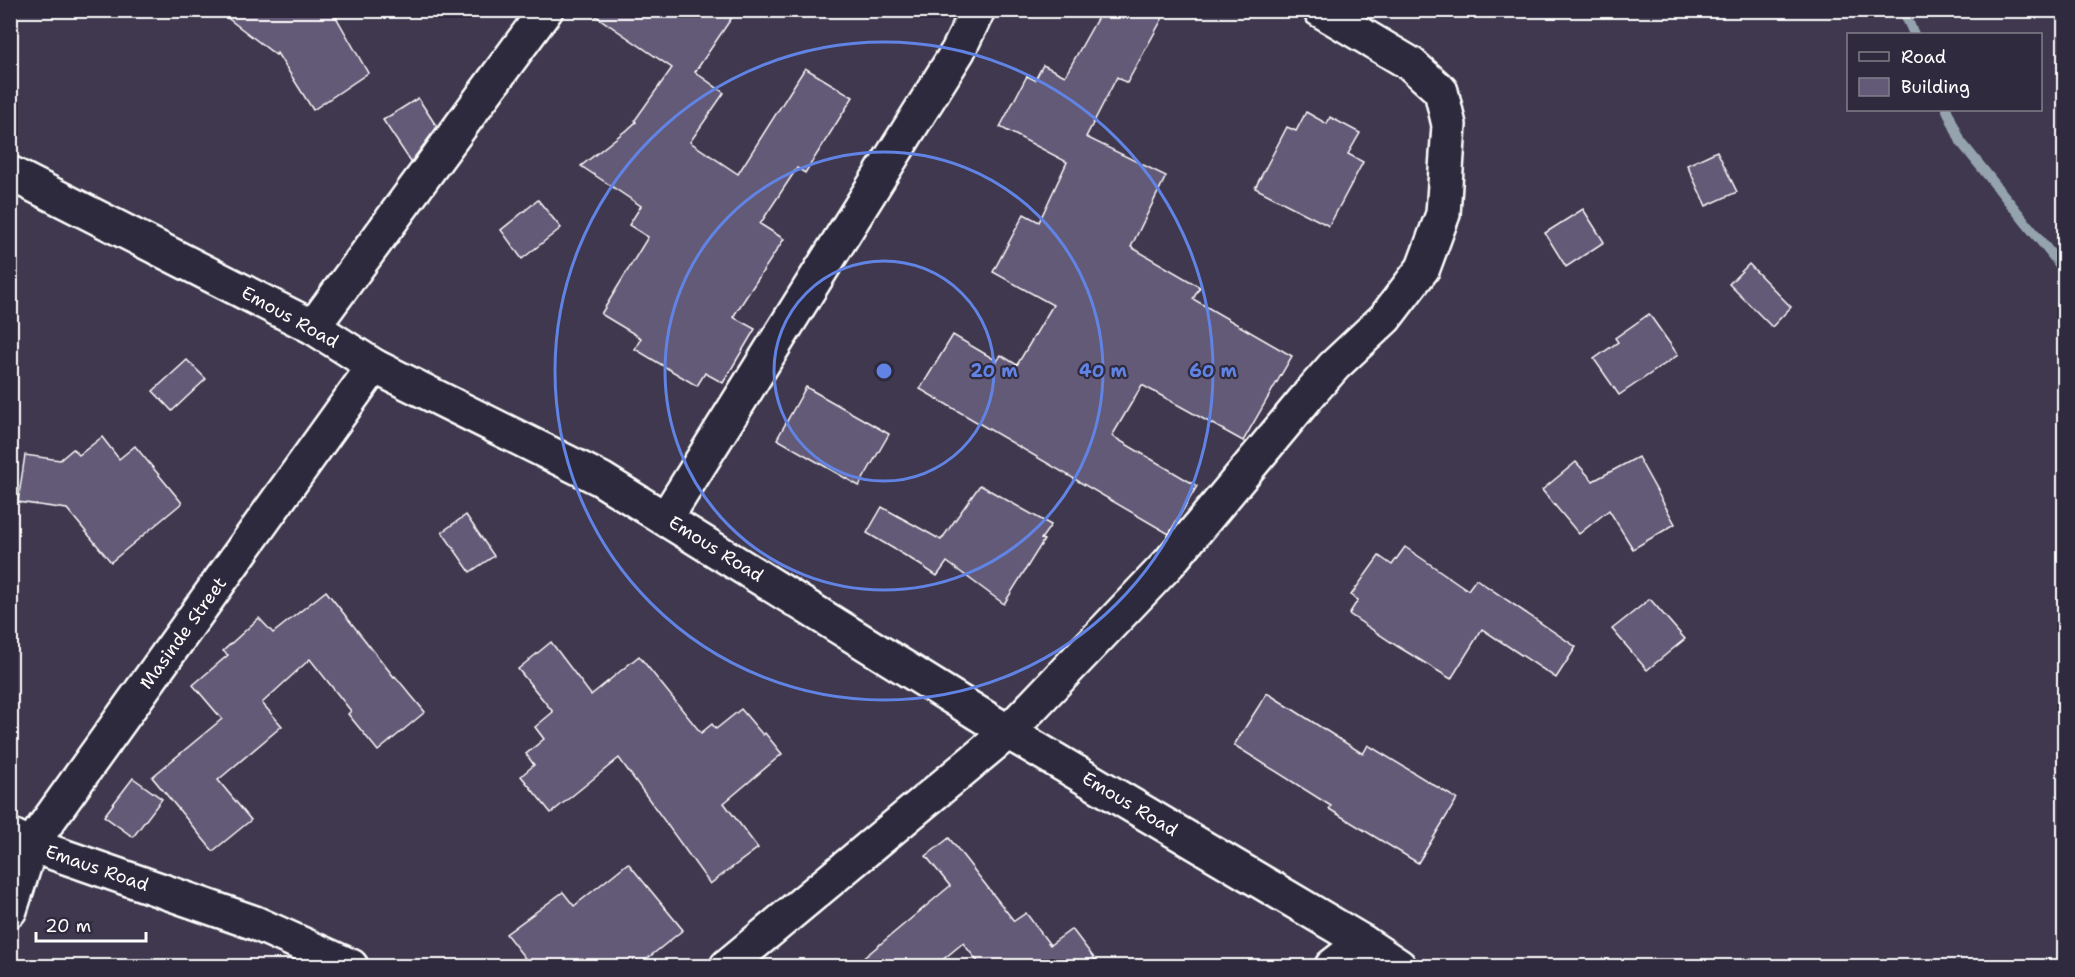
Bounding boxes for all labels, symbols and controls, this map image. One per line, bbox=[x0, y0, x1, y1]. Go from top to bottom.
legend bbox=[1847, 33, 2042, 111]
text: Road bbox=[1901, 45, 1946, 69]
text: Building bbox=[1901, 75, 1970, 99]
street label: Emous Road bbox=[237, 280, 343, 354]
text: 20 m bbox=[970, 359, 1018, 383]
text: 40 m bbox=[1079, 359, 1127, 383]
text: 60 m bbox=[1189, 359, 1237, 383]
centre of rings bbox=[874, 361, 894, 381]
street label: Emous Road bbox=[664, 510, 768, 588]
street label: Masinde Street bbox=[134, 572, 232, 694]
street label: Emous Road bbox=[1078, 766, 1182, 842]
street label: Emaus Road bbox=[42, 839, 152, 897]
scale bar bbox=[36, 905, 146, 943]
text: 20 m bbox=[45, 914, 91, 938]

